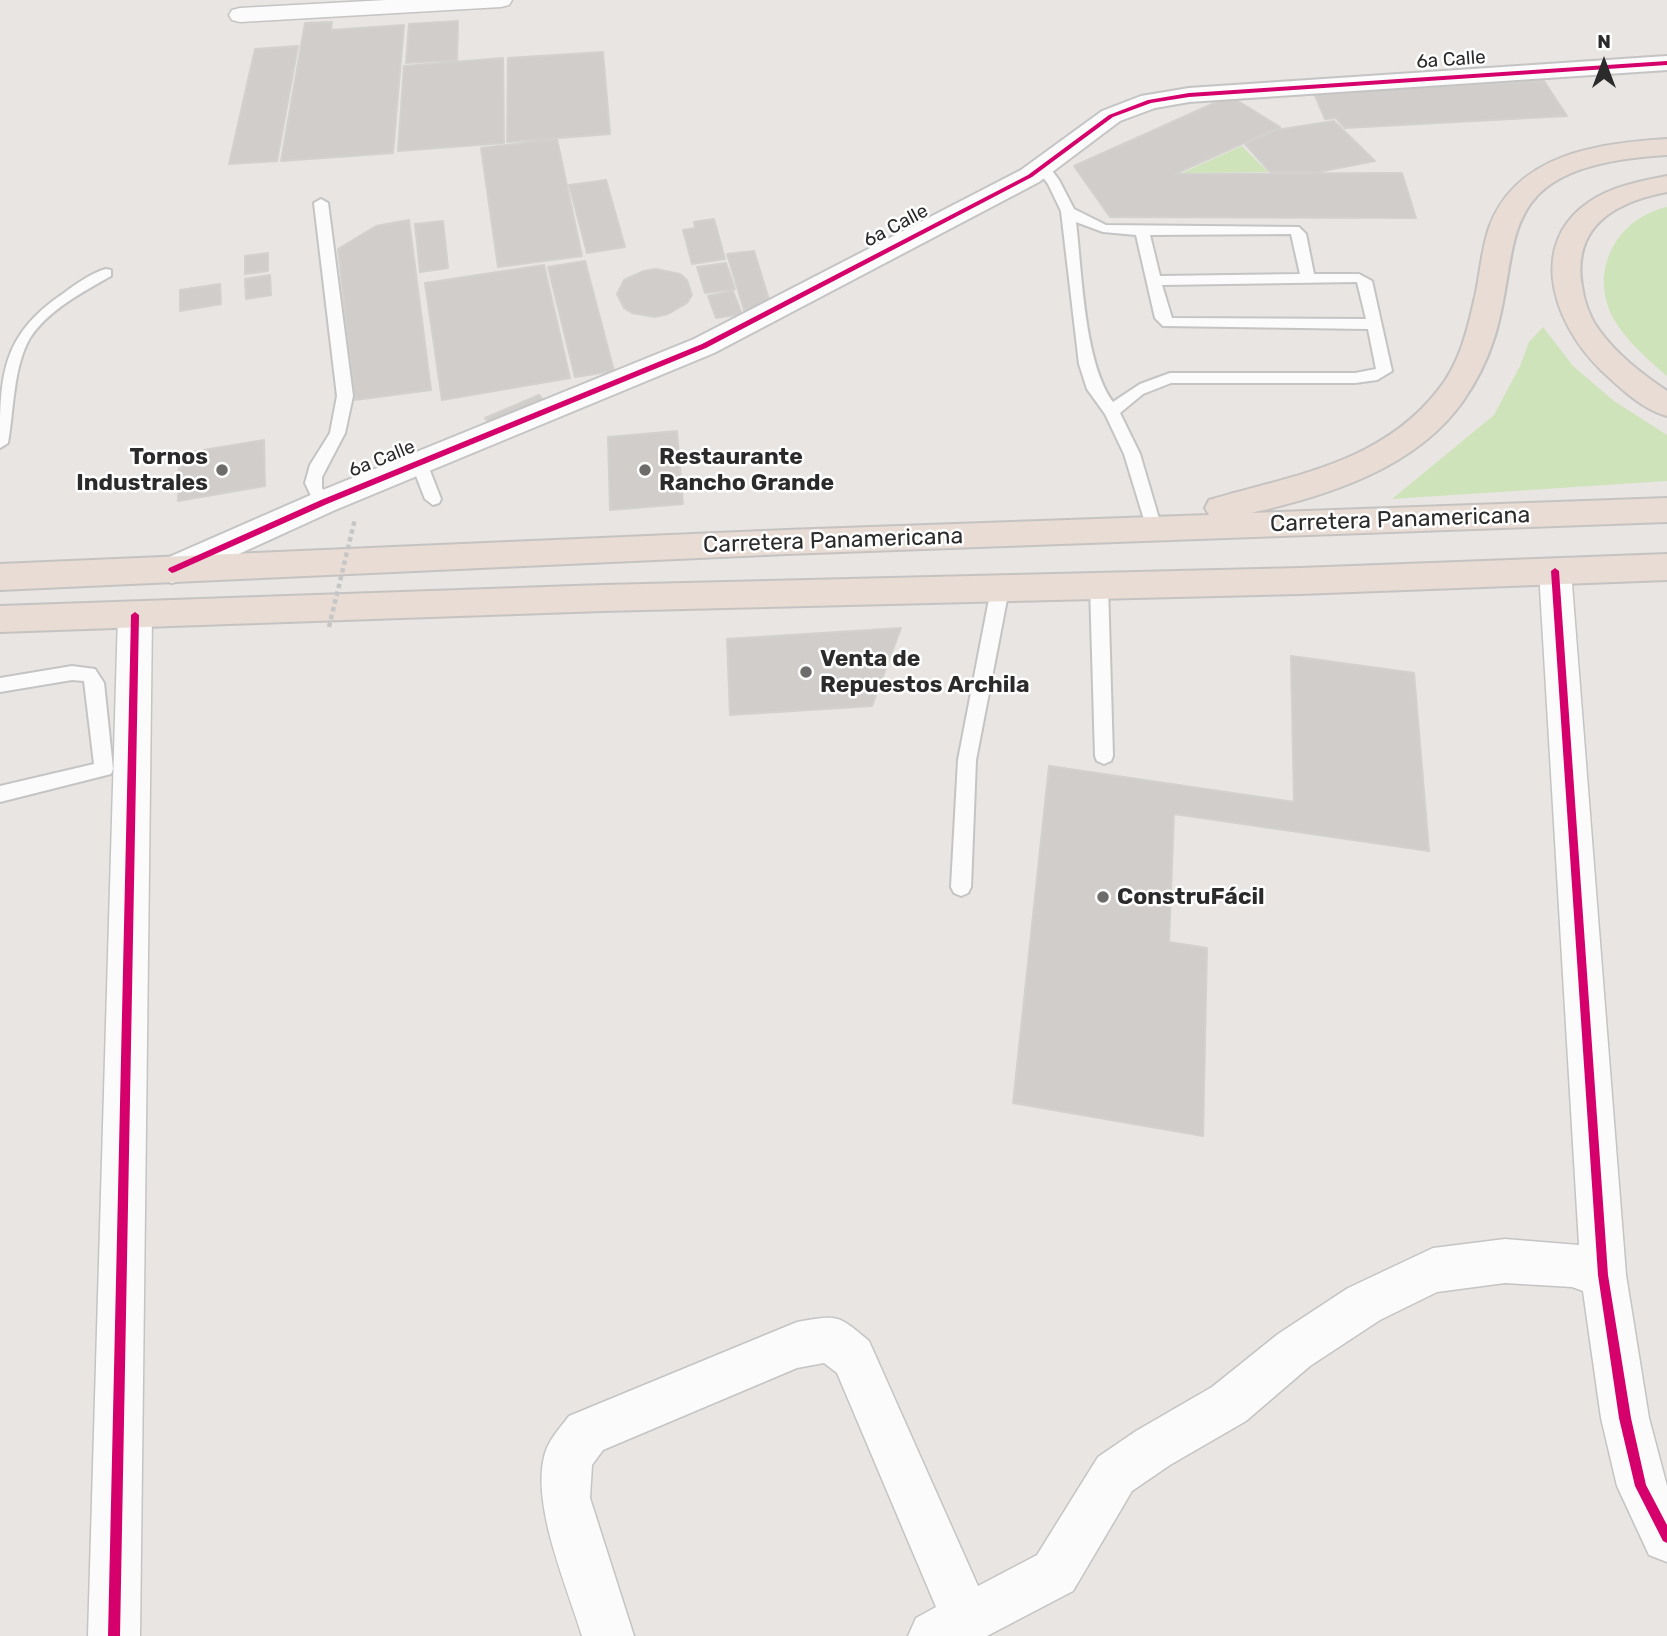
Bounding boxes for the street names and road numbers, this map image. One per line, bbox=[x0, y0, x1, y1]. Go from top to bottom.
street label: 6a Calle bbox=[1415, 46, 1487, 74]
street label: 6a Calle bbox=[860, 200, 932, 252]
street label: 6a Calle bbox=[345, 435, 419, 483]
street label: Carretera Panamericana bbox=[1269, 502, 1531, 538]
street label: Carretera Panamericana bbox=[702, 523, 964, 559]

